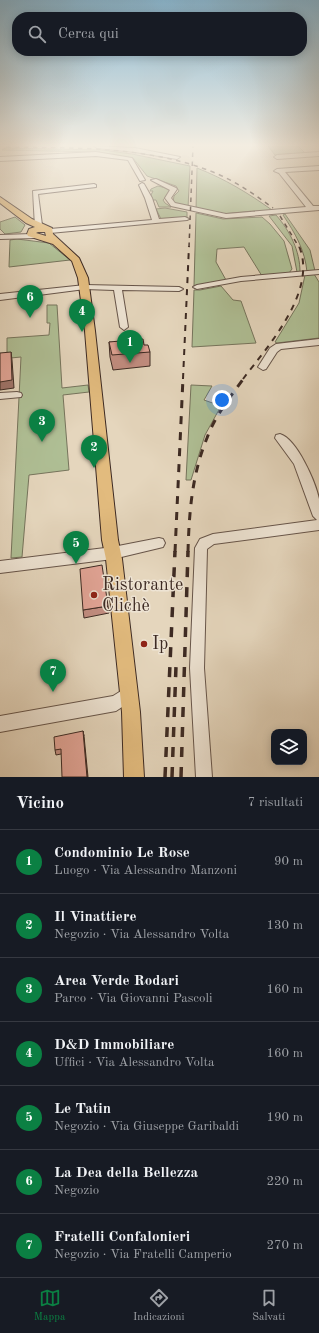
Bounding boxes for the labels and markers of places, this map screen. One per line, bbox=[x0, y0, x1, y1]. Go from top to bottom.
pin: 6 bbox=[17, 285, 43, 318]
pin: 4 bbox=[69, 299, 95, 332]
pin: 1 bbox=[117, 330, 143, 363]
pin: 3 bbox=[29, 409, 55, 442]
pin: 2 bbox=[81, 435, 107, 468]
pin: 5 bbox=[63, 531, 89, 564]
place label: Ristorante Clichè bbox=[102, 576, 183, 615]
marker: Ristorante Clichè bbox=[89, 590, 99, 600]
place label: Ip bbox=[152, 635, 168, 653]
marker: Ip bbox=[139, 639, 149, 649]
pin: 7 bbox=[40, 659, 66, 692]

